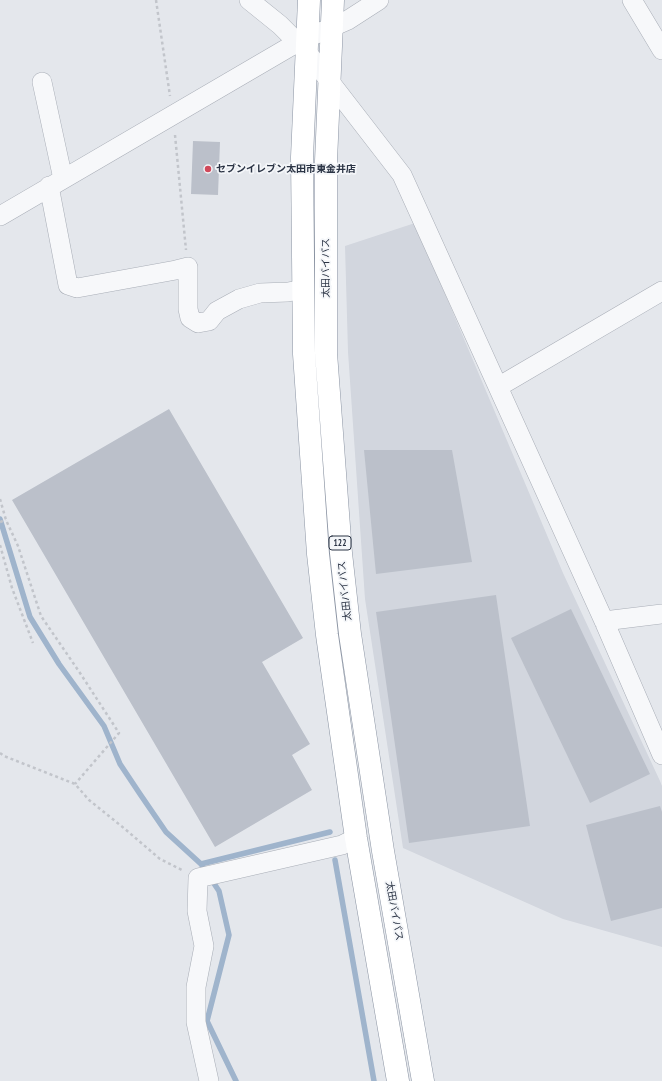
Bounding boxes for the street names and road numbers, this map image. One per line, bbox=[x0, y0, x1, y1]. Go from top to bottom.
street label: 太田バイパス bbox=[320, 238, 332, 298]
road number: 122 bbox=[329, 536, 351, 550]
street label: 太田バイパス bbox=[336, 561, 354, 621]
street label: 太田バイパス bbox=[383, 880, 405, 942]

